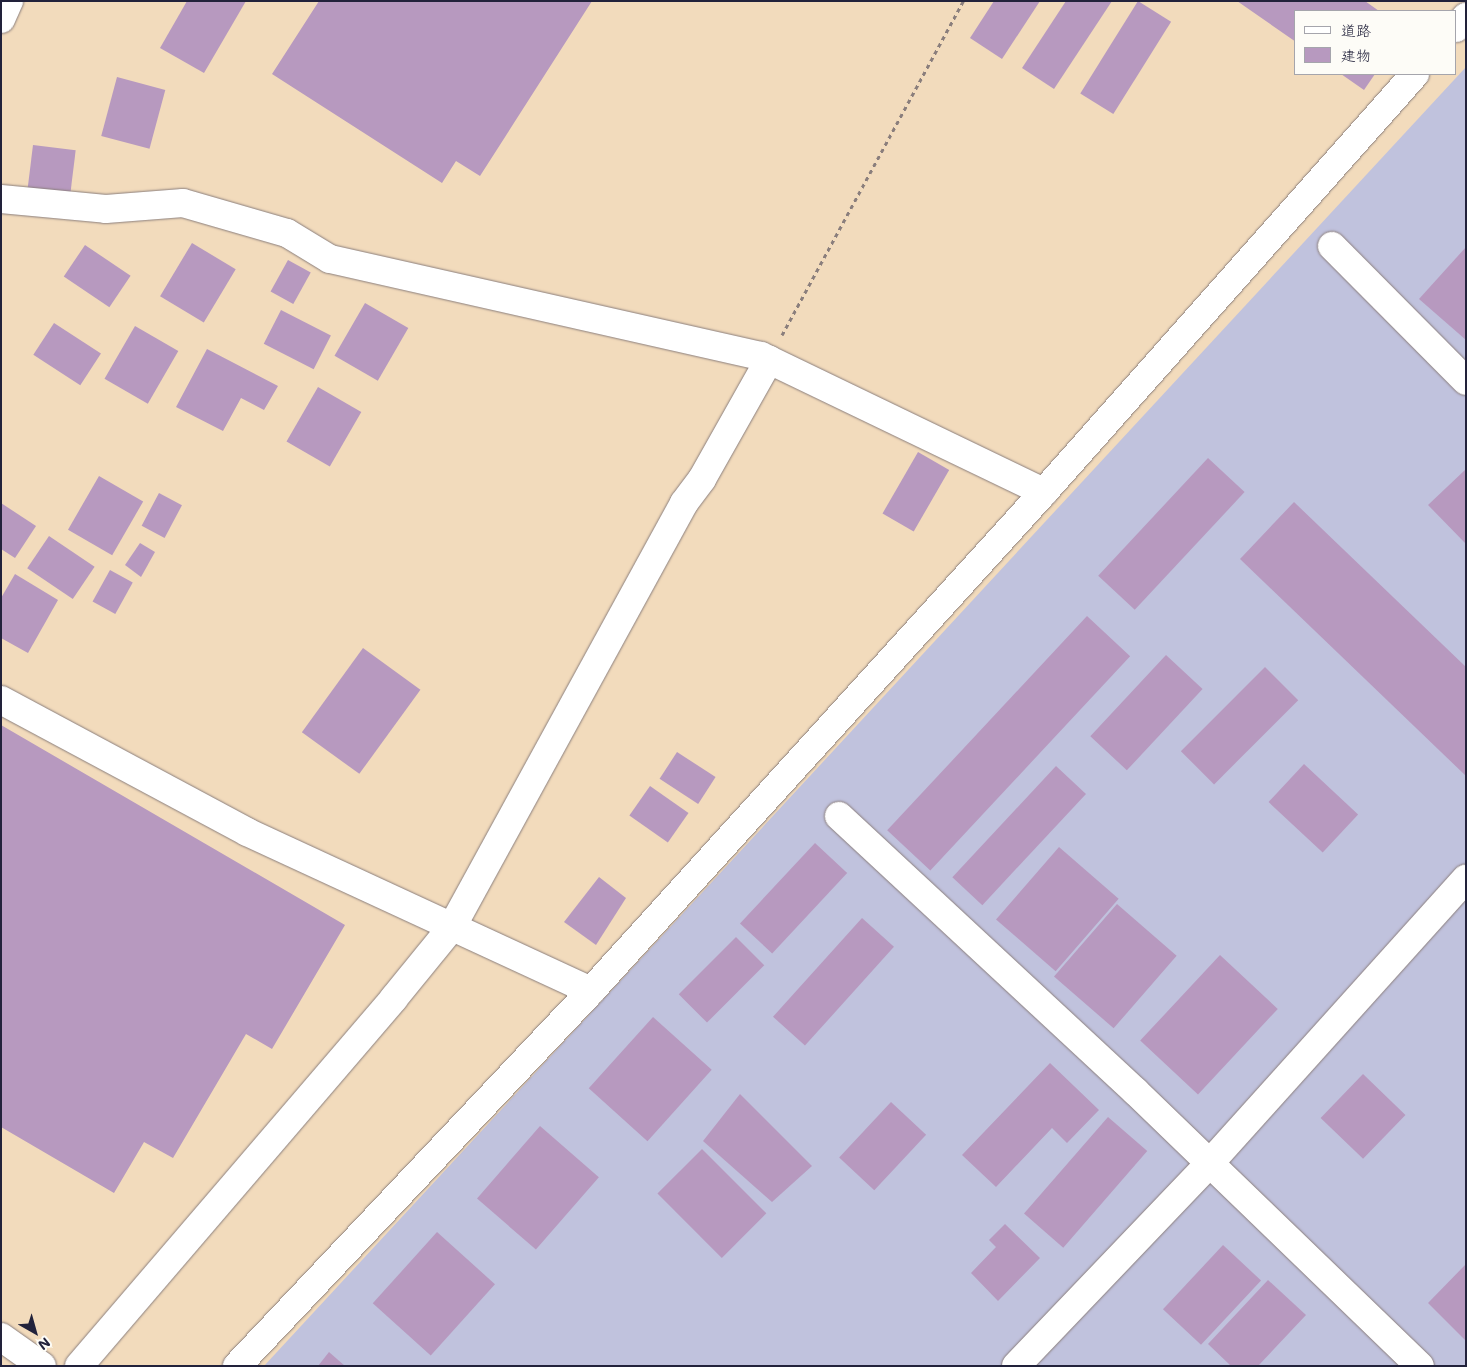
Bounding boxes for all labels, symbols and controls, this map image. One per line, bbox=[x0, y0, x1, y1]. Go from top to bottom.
legend bbox=[1294, 10, 1457, 75]
text: 道路 bbox=[1341, 20, 1371, 40]
text: 建物 bbox=[1341, 45, 1371, 65]
north arrow bbox=[10, 1307, 60, 1357]
text: N bbox=[35, 1333, 55, 1355]

